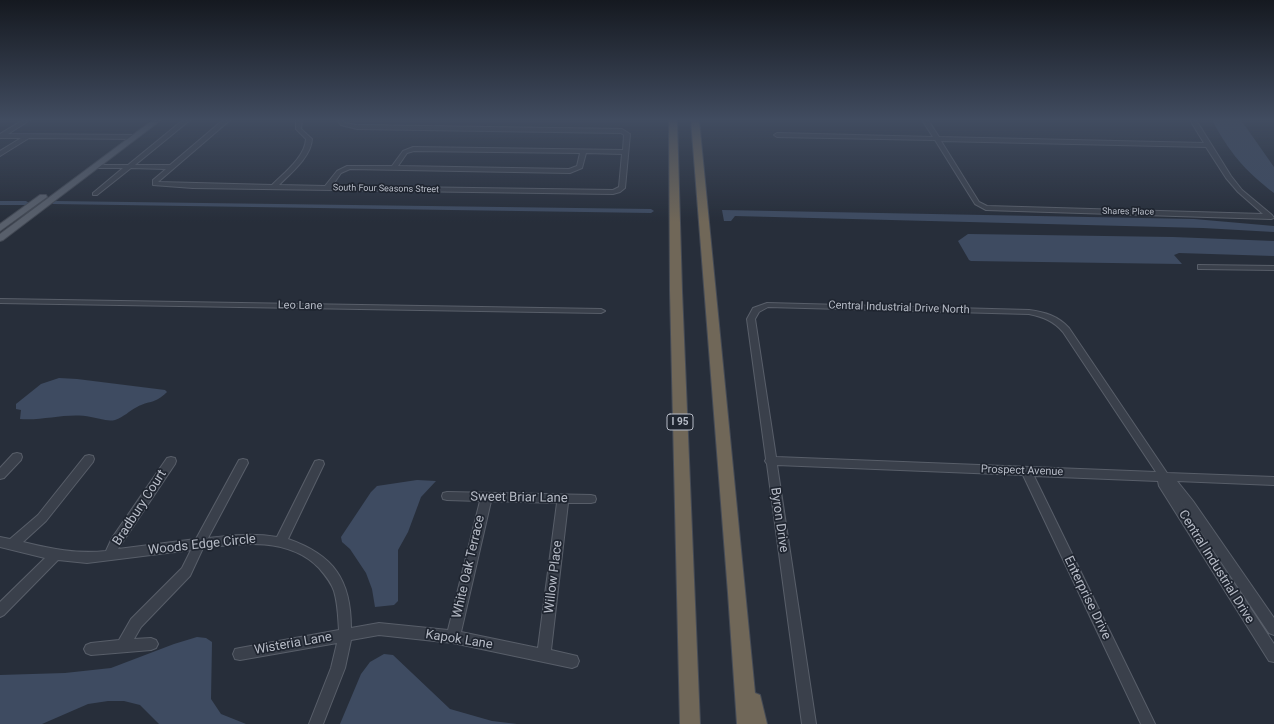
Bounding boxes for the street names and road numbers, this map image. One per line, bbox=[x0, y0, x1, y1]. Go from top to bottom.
street label: South Four Seasons Street bbox=[333, 183, 439, 195]
street label: Shares Place bbox=[1102, 206, 1154, 218]
street label: Leo Lane bbox=[278, 299, 322, 313]
street label: Central Industrial Drive North bbox=[828, 299, 970, 317]
road number: I 95 bbox=[667, 414, 693, 430]
street label: Prospect Avenue bbox=[981, 463, 1063, 479]
street label: Bradbury Court bbox=[110, 467, 170, 549]
street label: Byron Drive bbox=[767, 486, 791, 554]
street label: Sweet Briar Lane bbox=[470, 489, 568, 507]
street label: Central Industrial Drive bbox=[1175, 507, 1257, 627]
street label: White Oak Terrace bbox=[450, 514, 488, 620]
street label: Woods Edge Circle bbox=[147, 532, 257, 558]
street label: Willow Place bbox=[542, 540, 566, 614]
street label: Enterprise Drive bbox=[1060, 554, 1114, 642]
street label: Kapok Lane bbox=[424, 627, 494, 653]
street label: Wisteria Lane bbox=[253, 629, 333, 659]

